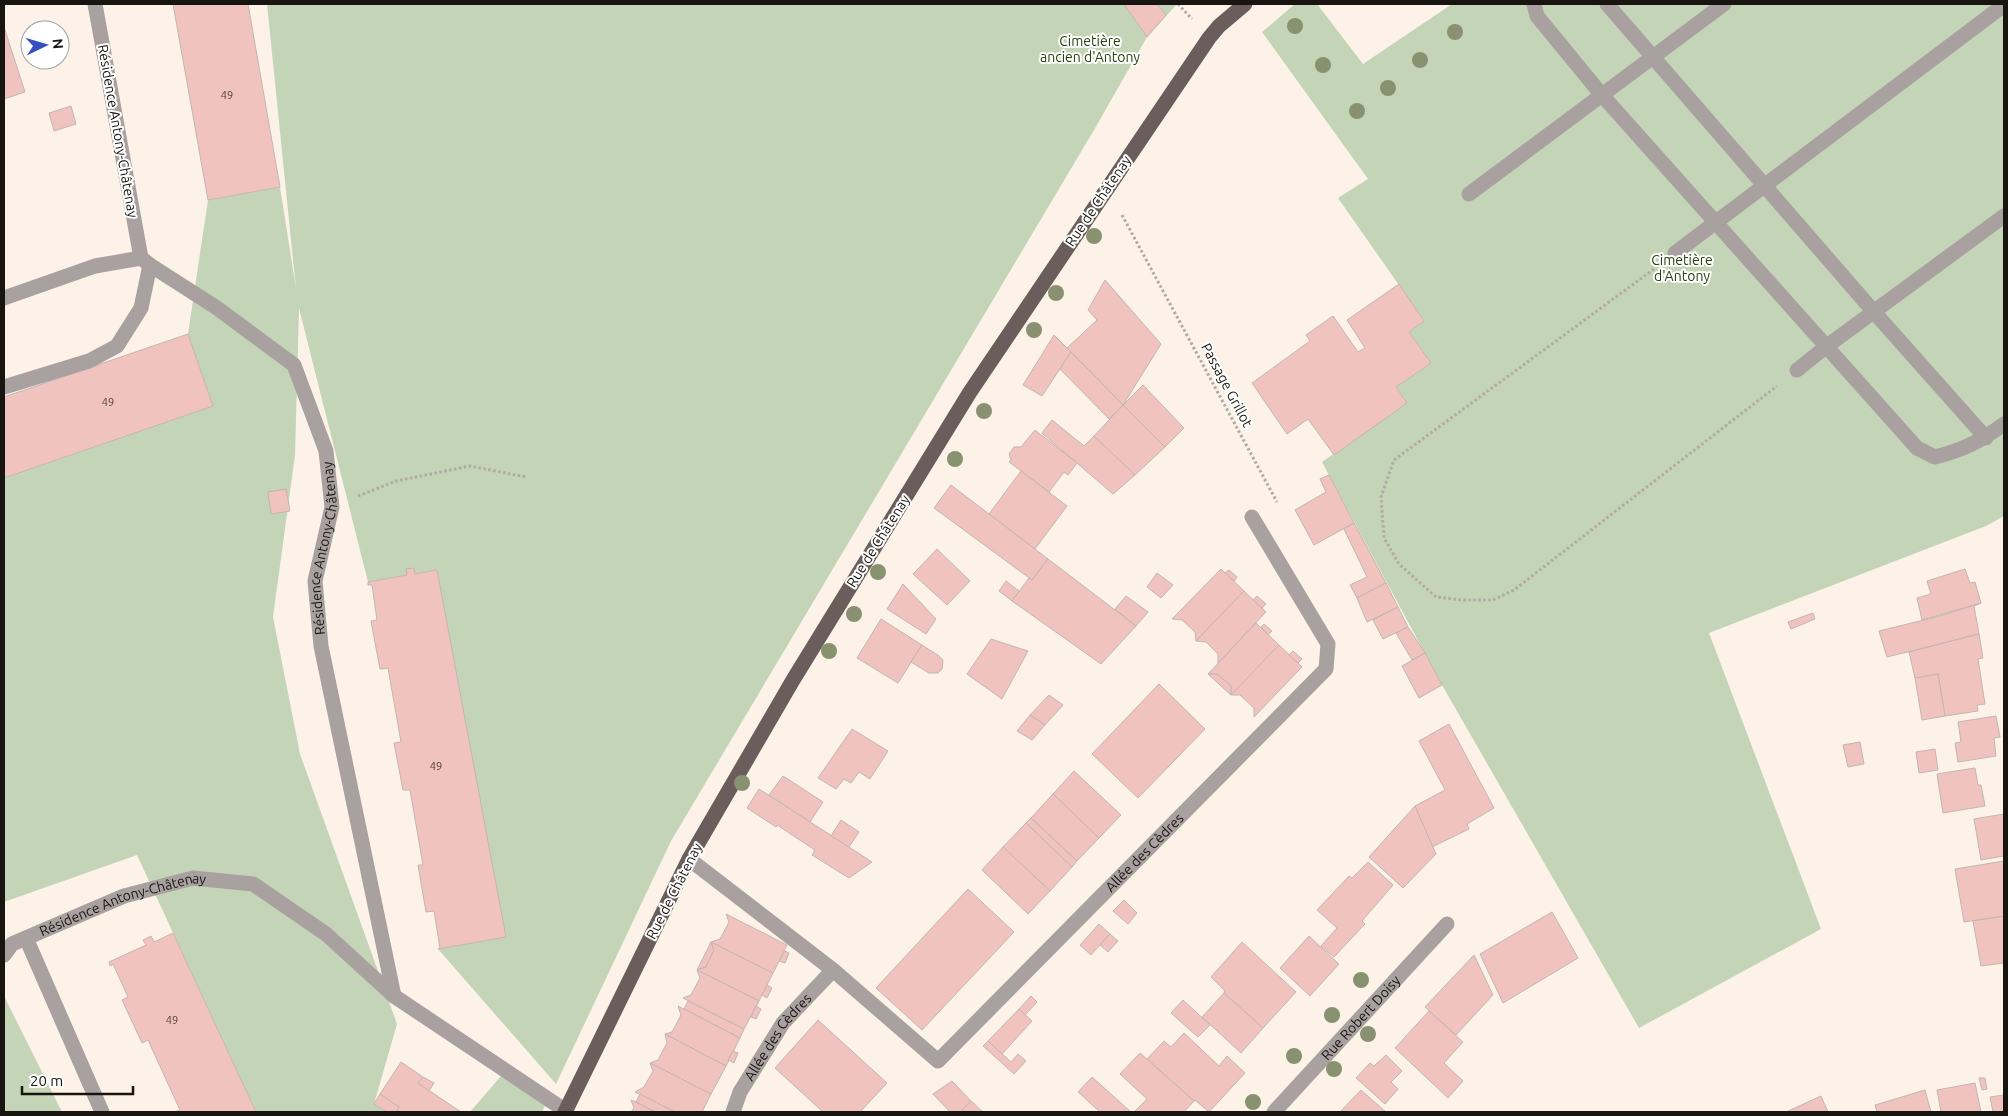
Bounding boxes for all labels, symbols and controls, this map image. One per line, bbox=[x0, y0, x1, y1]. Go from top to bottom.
north arrow bbox=[20, 20, 70, 70]
park label: Cimetière ancien d'Antony bbox=[1040, 33, 1140, 65]
text: N bbox=[50, 38, 66, 50]
street label: Résidence Antony-Châtenay bbox=[95, 43, 141, 219]
house number: 49 bbox=[221, 89, 233, 101]
street label: Rue de Châtenay bbox=[1062, 153, 1134, 249]
park label: Cimetière d'Antony bbox=[1651, 252, 1713, 284]
street label: Passage Grillot bbox=[1198, 340, 1256, 430]
house number: 49 bbox=[102, 396, 114, 408]
street label: Résidence Antony-Châtenay bbox=[307, 461, 341, 636]
street label: Rue de Châtenay bbox=[843, 492, 913, 590]
house number: 49 bbox=[430, 760, 442, 772]
street label: Allée des Cèdres bbox=[1102, 810, 1187, 895]
street label: Rue de Châtenay bbox=[643, 840, 705, 942]
street label: Résidence Antony-Châtenay bbox=[37, 870, 207, 939]
street label: Rue Robert Doisy bbox=[1318, 972, 1404, 1063]
street label: Allée des Cèdres bbox=[741, 990, 815, 1084]
house number: 49 bbox=[166, 1014, 178, 1026]
scale bar bbox=[22, 1064, 134, 1096]
text: 20 m bbox=[30, 1072, 63, 1089]

